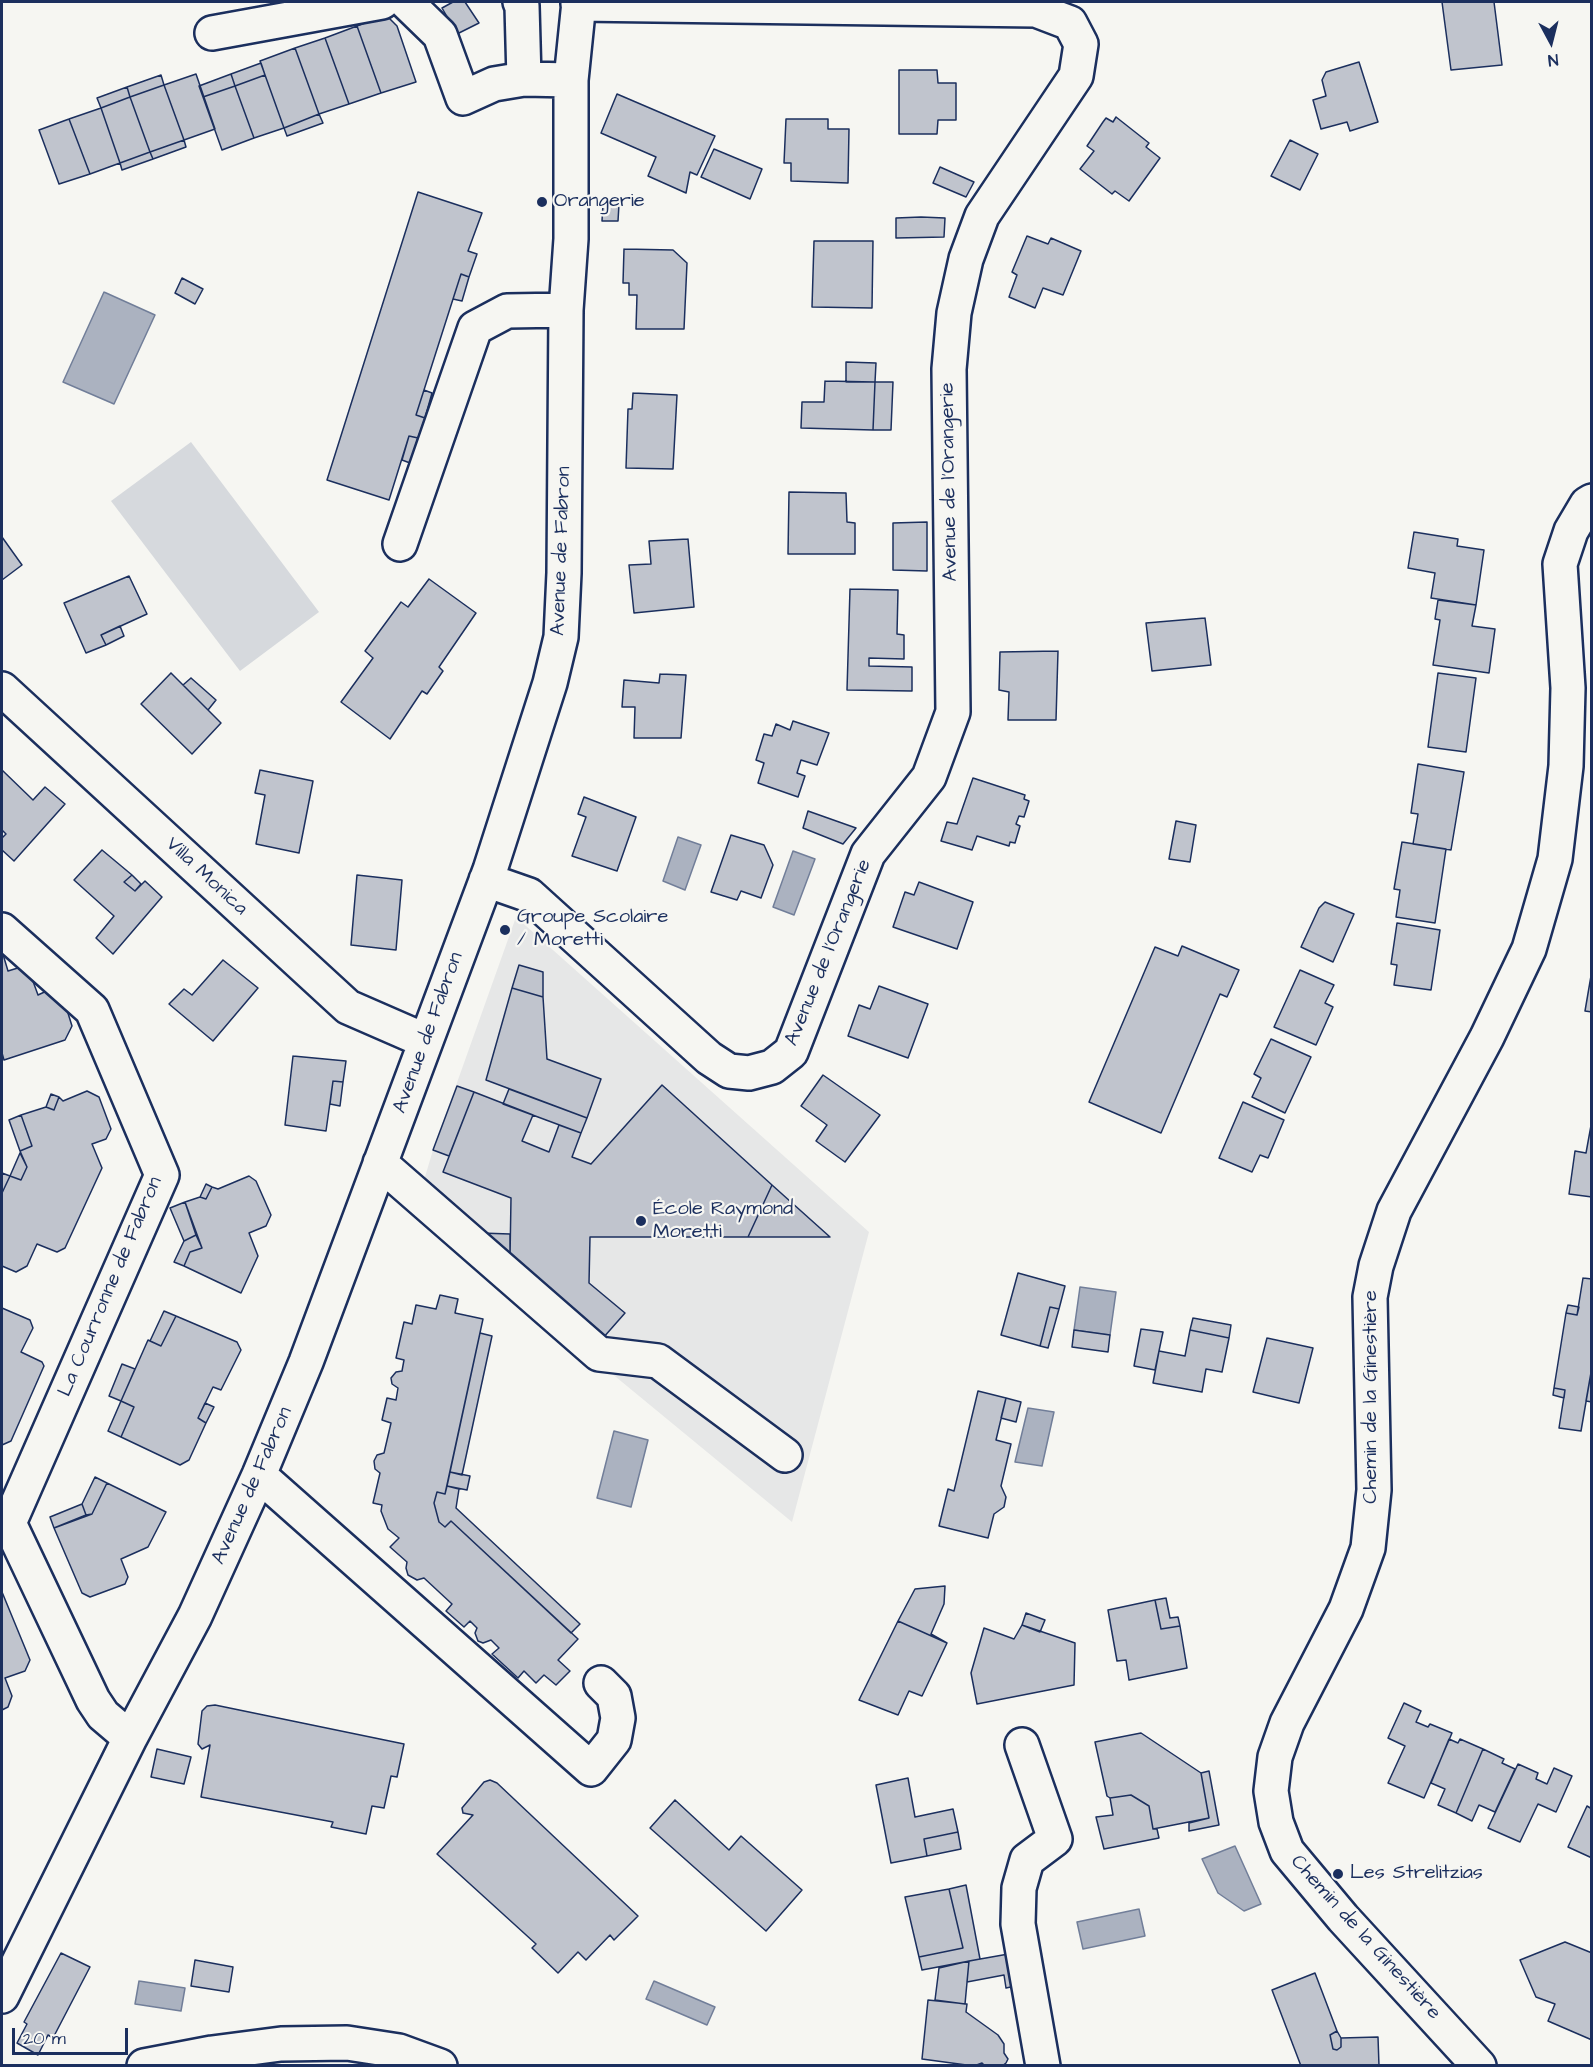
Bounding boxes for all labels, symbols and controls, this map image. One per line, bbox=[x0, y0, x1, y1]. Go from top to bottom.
north arrow bbox=[1521, 12, 1581, 72]
text: N bbox=[1547, 48, 1560, 71]
place label: Orangerie bbox=[554, 190, 645, 214]
marker: Orangerie bbox=[535, 195, 549, 209]
street label: Avenue de l'Orangerie bbox=[936, 382, 964, 582]
street label: Avenue de Fabron bbox=[547, 466, 577, 636]
street label: Villa Monica bbox=[160, 833, 252, 921]
street label: Avenue de l'Orangerie bbox=[781, 856, 877, 1050]
place label: Groupe Scolaire / Moretti bbox=[517, 906, 668, 953]
marker: Groupe Scolaire / Moretti bbox=[498, 923, 512, 937]
street label: Avenue de Fabron bbox=[389, 949, 469, 1117]
street label: La Courronne de Fabron bbox=[54, 1174, 168, 1400]
place label: École Raymond Moretti bbox=[653, 1198, 793, 1245]
marker: École Raymond Moretti bbox=[634, 1214, 648, 1228]
street label: Chemin de la Ginestière bbox=[1360, 1290, 1384, 1504]
street label: Avenue de Fabron bbox=[208, 1404, 298, 1568]
street label: Chemin de la Ginestière bbox=[1285, 1851, 1445, 2025]
place label: Les Strelitzias bbox=[1350, 1862, 1483, 1886]
marker: Les Strelitzias bbox=[1331, 1867, 1345, 1881]
scale bar bbox=[15, 2016, 130, 2054]
text: 20 m bbox=[23, 2026, 66, 2051]

